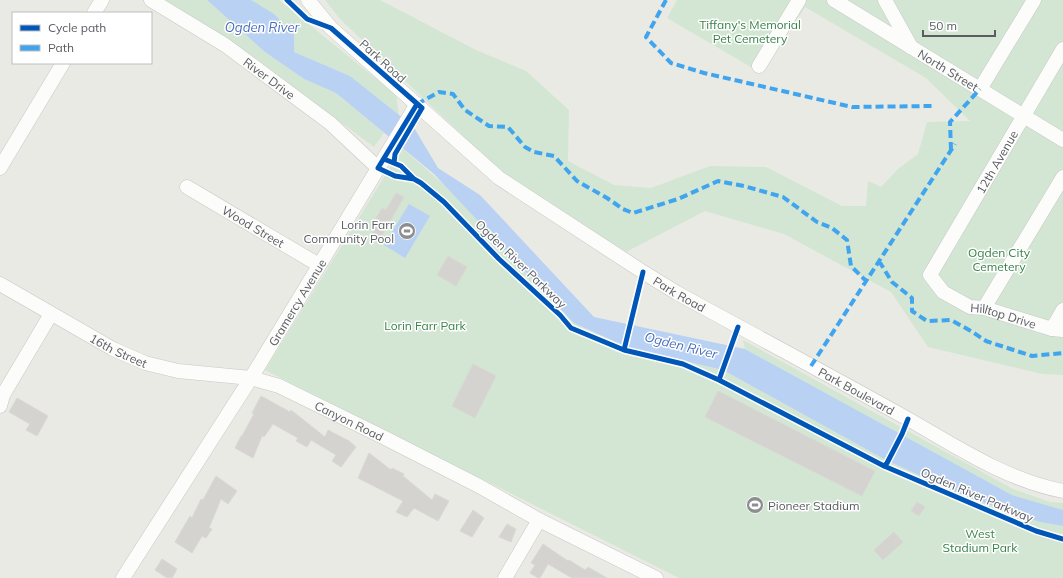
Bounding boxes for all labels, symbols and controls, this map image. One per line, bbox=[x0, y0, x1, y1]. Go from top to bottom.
legend bbox=[12, 12, 152, 64]
scale bar bbox=[923, 12, 995, 38]
park label: Tiffany's Memorial Pet Cemetery bbox=[699, 17, 801, 46]
text: 50 m bbox=[929, 18, 957, 33]
water label: Ogden River bbox=[225, 19, 301, 35]
text: Cycle path bbox=[48, 20, 106, 35]
street label: Park Road bbox=[356, 36, 410, 86]
text: Path bbox=[48, 40, 74, 55]
street label: North Street bbox=[915, 46, 981, 94]
street label: River Drive bbox=[241, 54, 298, 102]
street label: 12th Avenue bbox=[973, 128, 1021, 196]
street label: Wood Street bbox=[219, 202, 287, 250]
place label: Lorin Farr Community Pool bbox=[304, 217, 395, 246]
street label: Ogden River Parkway bbox=[472, 217, 570, 312]
sports icon: Lorin Farr Community Pool bbox=[397, 221, 417, 241]
park label: Ogden City Cemetery bbox=[968, 245, 1031, 274]
street label: Gramercy Avenue bbox=[265, 256, 329, 348]
street label: Park Road bbox=[651, 273, 708, 315]
street label: Hilltop Drive bbox=[970, 300, 1038, 331]
park label: Lorin Farr Park bbox=[384, 318, 467, 333]
water label: Ogden River bbox=[643, 328, 720, 362]
street label: 16th Street bbox=[87, 330, 150, 371]
street label: Park Boulevard bbox=[816, 364, 897, 418]
street label: Canyon Road bbox=[312, 397, 386, 444]
street label: Ogden River Parkway bbox=[918, 465, 1036, 526]
sports icon: Pioneer Stadium bbox=[745, 495, 765, 515]
place label: Pioneer Stadium bbox=[768, 498, 859, 513]
park label: West Stadium Park bbox=[943, 526, 1018, 555]

